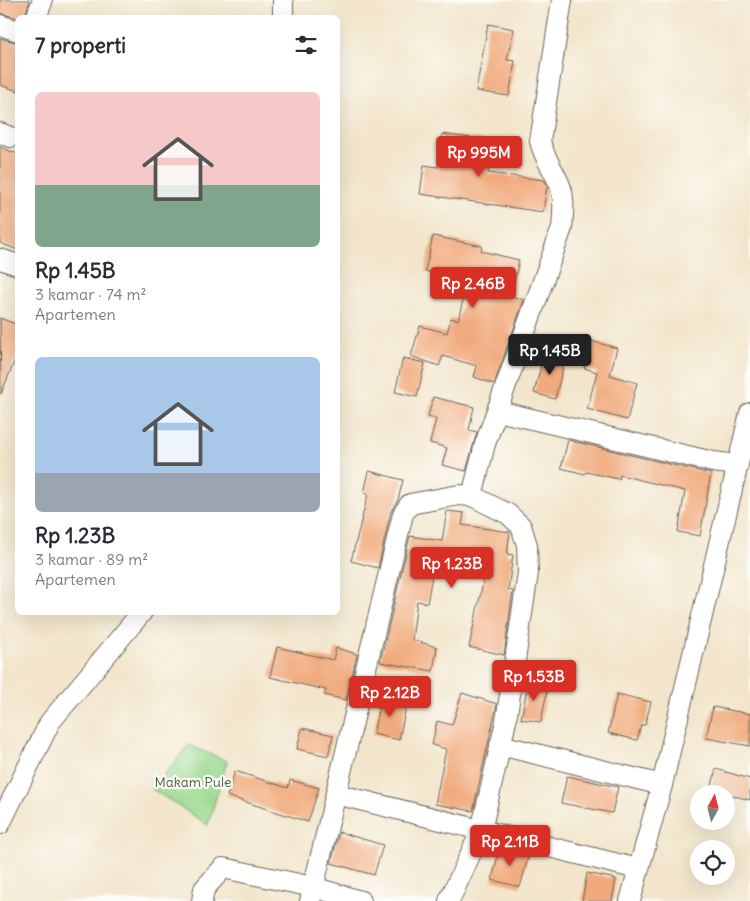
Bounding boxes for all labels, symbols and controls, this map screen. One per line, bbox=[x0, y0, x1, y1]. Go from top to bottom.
icon: filters bbox=[292, 31, 320, 59]
text: 7 properti bbox=[35, 32, 126, 59]
icon: home bbox=[133, 124, 223, 214]
pin: Rp 995M bbox=[433, 136, 525, 178]
text: Rp 995M bbox=[447, 142, 511, 162]
text: Rp 1.45B bbox=[35, 257, 116, 284]
pin: Rp 2.46B bbox=[421, 266, 525, 309]
text: Rp 2.46B bbox=[441, 273, 505, 293]
text: 3 kamar · 74 m² bbox=[35, 284, 147, 304]
text: Apartemen bbox=[35, 304, 116, 324]
pin: Rp 1.45B bbox=[498, 334, 602, 376]
text: Rp 1.45B bbox=[519, 340, 581, 360]
icon: home bbox=[133, 389, 223, 479]
text: Rp 1.23B bbox=[35, 522, 115, 549]
pin: Rp 1.23B bbox=[400, 546, 504, 589]
text: 3 kamar · 89 m² bbox=[35, 549, 148, 569]
text: Rp 1.23B bbox=[421, 553, 483, 573]
text: Apartemen bbox=[35, 569, 116, 589]
pin: Rp 1.53B bbox=[482, 660, 586, 702]
text: Rp 1.53B bbox=[503, 666, 565, 686]
pin: Rp 2.12B bbox=[338, 676, 442, 718]
text: Rp 2.12B bbox=[360, 682, 420, 702]
park label: Makam Pule bbox=[154, 773, 232, 791]
north arrow bbox=[690, 785, 735, 830]
map controls bbox=[690, 785, 735, 885]
pin: Rp 2.11B bbox=[458, 824, 562, 867]
text: Rp 2.11B bbox=[481, 831, 539, 851]
button: locate bbox=[690, 840, 735, 885]

